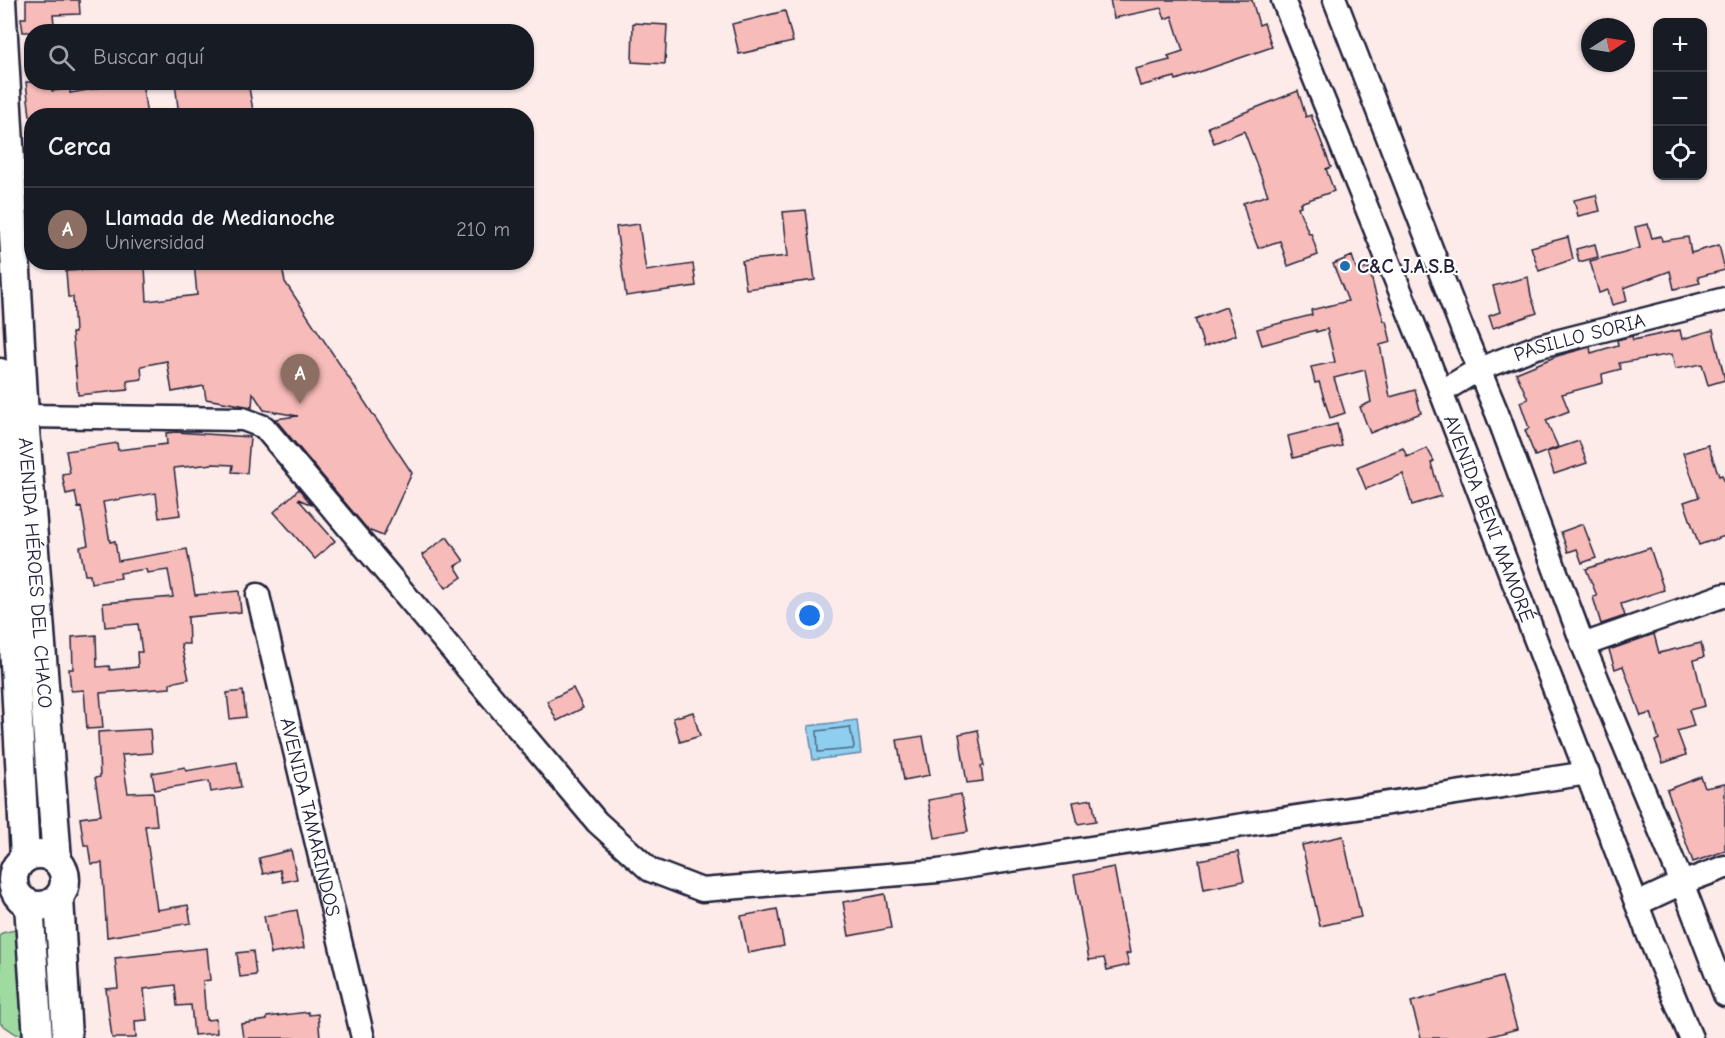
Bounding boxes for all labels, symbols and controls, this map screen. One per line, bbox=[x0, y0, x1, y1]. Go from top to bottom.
north arrow bbox=[1581, 18, 1635, 72]
map controls bbox=[1653, 18, 1707, 180]
button: + bbox=[1653, 18, 1707, 72]
search box bbox=[24, 24, 534, 90]
icon: search bbox=[45, 41, 78, 74]
text: Buscar aquí bbox=[93, 44, 204, 70]
button: − bbox=[1653, 72, 1707, 126]
button: locate bbox=[1653, 126, 1707, 180]
text: Cerca bbox=[48, 132, 112, 162]
text: Llamada de Medianoche bbox=[105, 205, 335, 231]
text: A bbox=[62, 218, 73, 241]
text: 210 m bbox=[456, 218, 510, 241]
text: Universidad bbox=[105, 231, 205, 254]
place label: C&C J.A.S.B. bbox=[1357, 255, 1459, 278]
marker: C&C J.A.S.B. bbox=[1338, 259, 1352, 273]
street label: PASILLO SORIA bbox=[1510, 309, 1648, 367]
pin: A bbox=[280, 354, 320, 404]
street label: AVENIDA BENI MAMORÉ bbox=[1439, 412, 1539, 625]
street label: AVENIDA HÉROES DEL CHACO bbox=[14, 437, 57, 709]
your location bbox=[795, 601, 824, 630]
street label: AVENIDA TAMARINDOS bbox=[275, 715, 345, 919]

